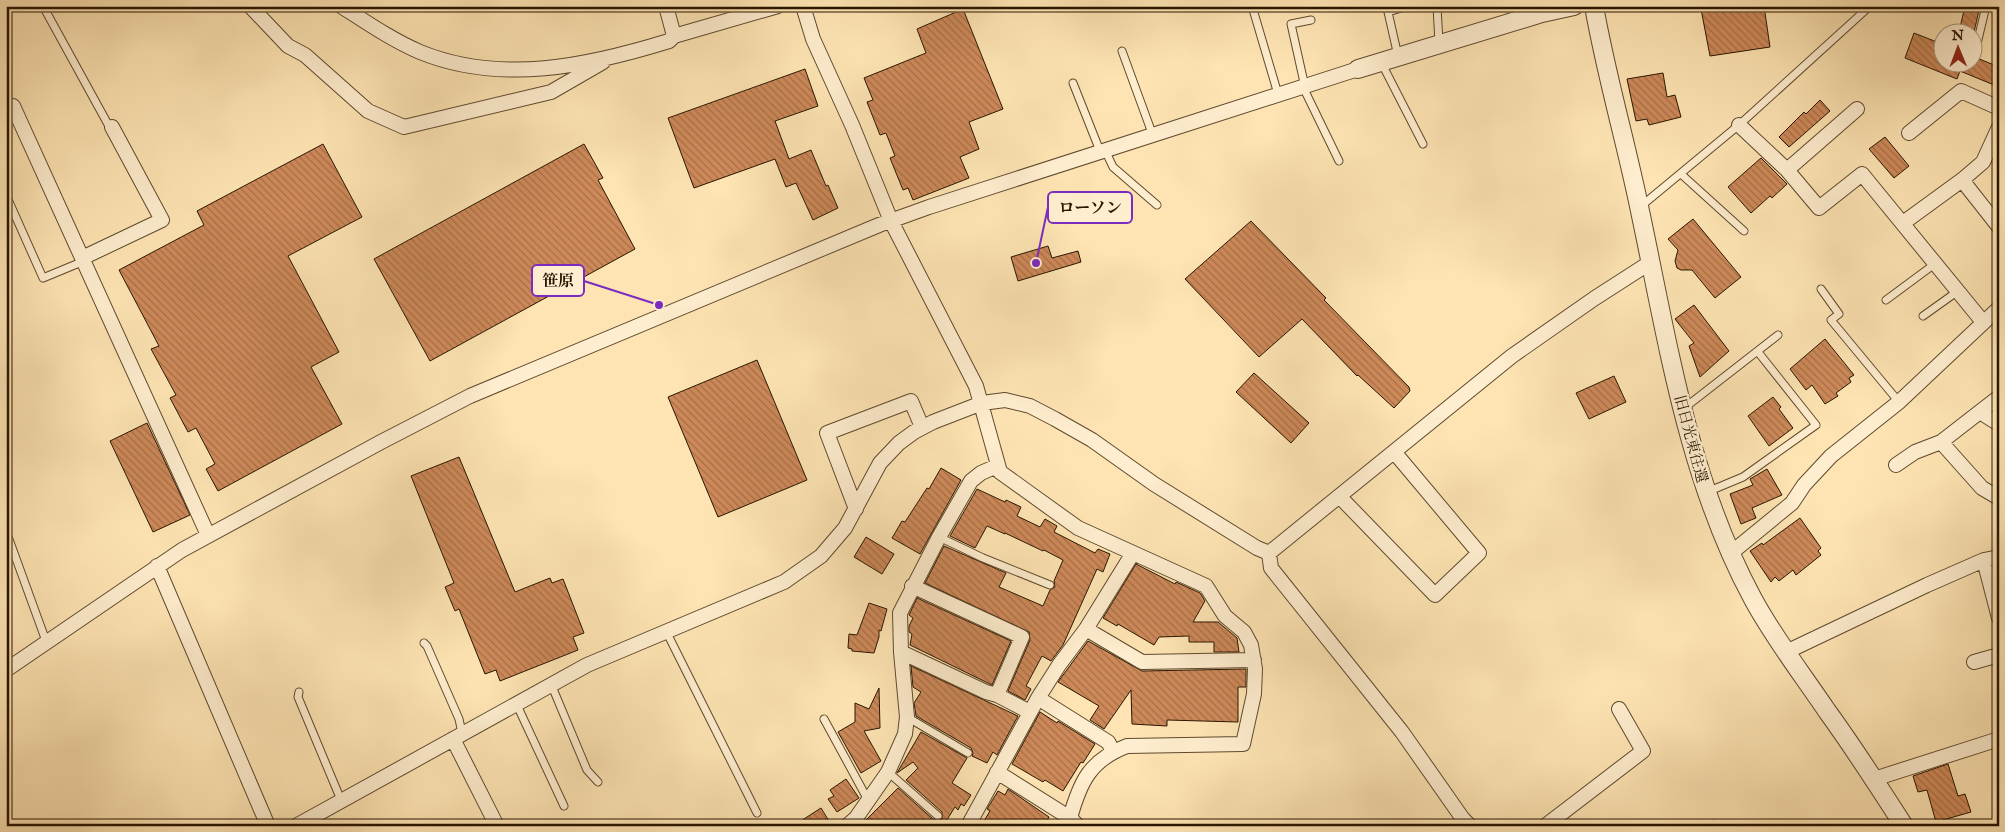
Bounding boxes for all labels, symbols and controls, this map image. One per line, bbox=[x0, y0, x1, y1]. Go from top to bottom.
north arrow bbox=[1932, 22, 1982, 72]
text: N bbox=[1951, 27, 1964, 45]
callout: ローソン bbox=[1048, 192, 1132, 223]
text: ローソン bbox=[1058, 199, 1122, 219]
callout: 笹原 bbox=[532, 265, 584, 296]
text: 笹原 bbox=[542, 272, 574, 292]
street label: 旧日光東往還 bbox=[1670, 393, 1711, 485]

